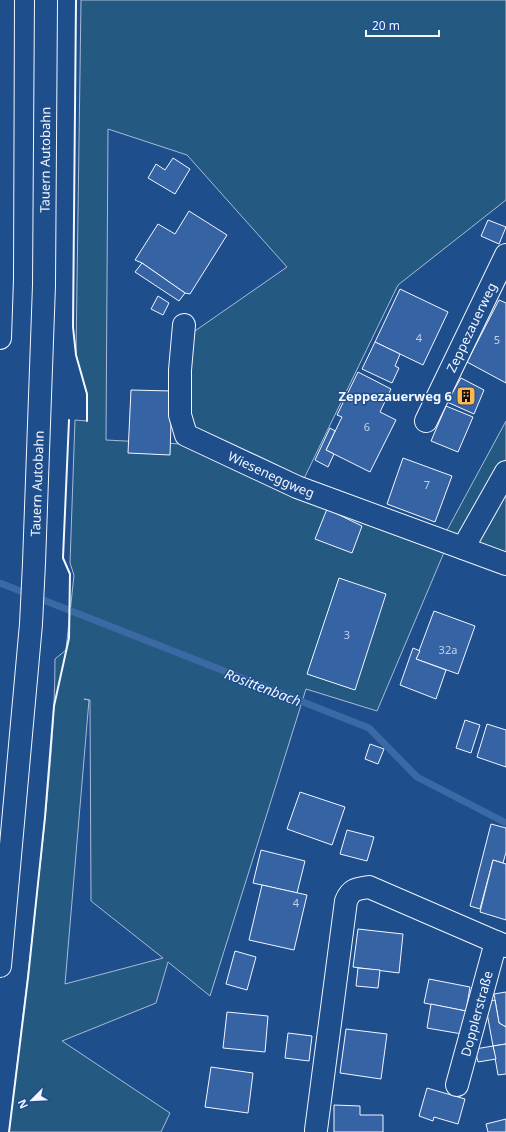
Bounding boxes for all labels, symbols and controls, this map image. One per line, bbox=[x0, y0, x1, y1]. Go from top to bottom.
scale bar bbox=[366, 12, 439, 38]
text: 20 m bbox=[372, 17, 400, 34]
street label: Tauern Autobahn bbox=[36, 107, 54, 213]
street label: Zeppezauerweg bbox=[442, 279, 500, 375]
house number: 4 bbox=[416, 330, 423, 345]
house number: 5 bbox=[494, 332, 500, 347]
building icon: Zeppezauerweg 6 bbox=[455, 385, 477, 407]
place label: Zeppezauerweg 6 bbox=[339, 387, 452, 405]
house number: 6 bbox=[364, 419, 370, 434]
street label: Tauern Autobahn bbox=[26, 430, 48, 537]
street label: Wieseneggweg bbox=[225, 447, 317, 502]
house number: 7 bbox=[424, 477, 430, 492]
house number: 3 bbox=[344, 627, 350, 642]
house number: 32a bbox=[439, 642, 457, 657]
water label: Rosittenbach bbox=[222, 664, 304, 710]
house number: 4 bbox=[293, 895, 300, 910]
street label: Dopplerstraße bbox=[456, 969, 497, 1059]
north arrow bbox=[12, 1080, 52, 1120]
text: N bbox=[14, 1097, 31, 1111]

